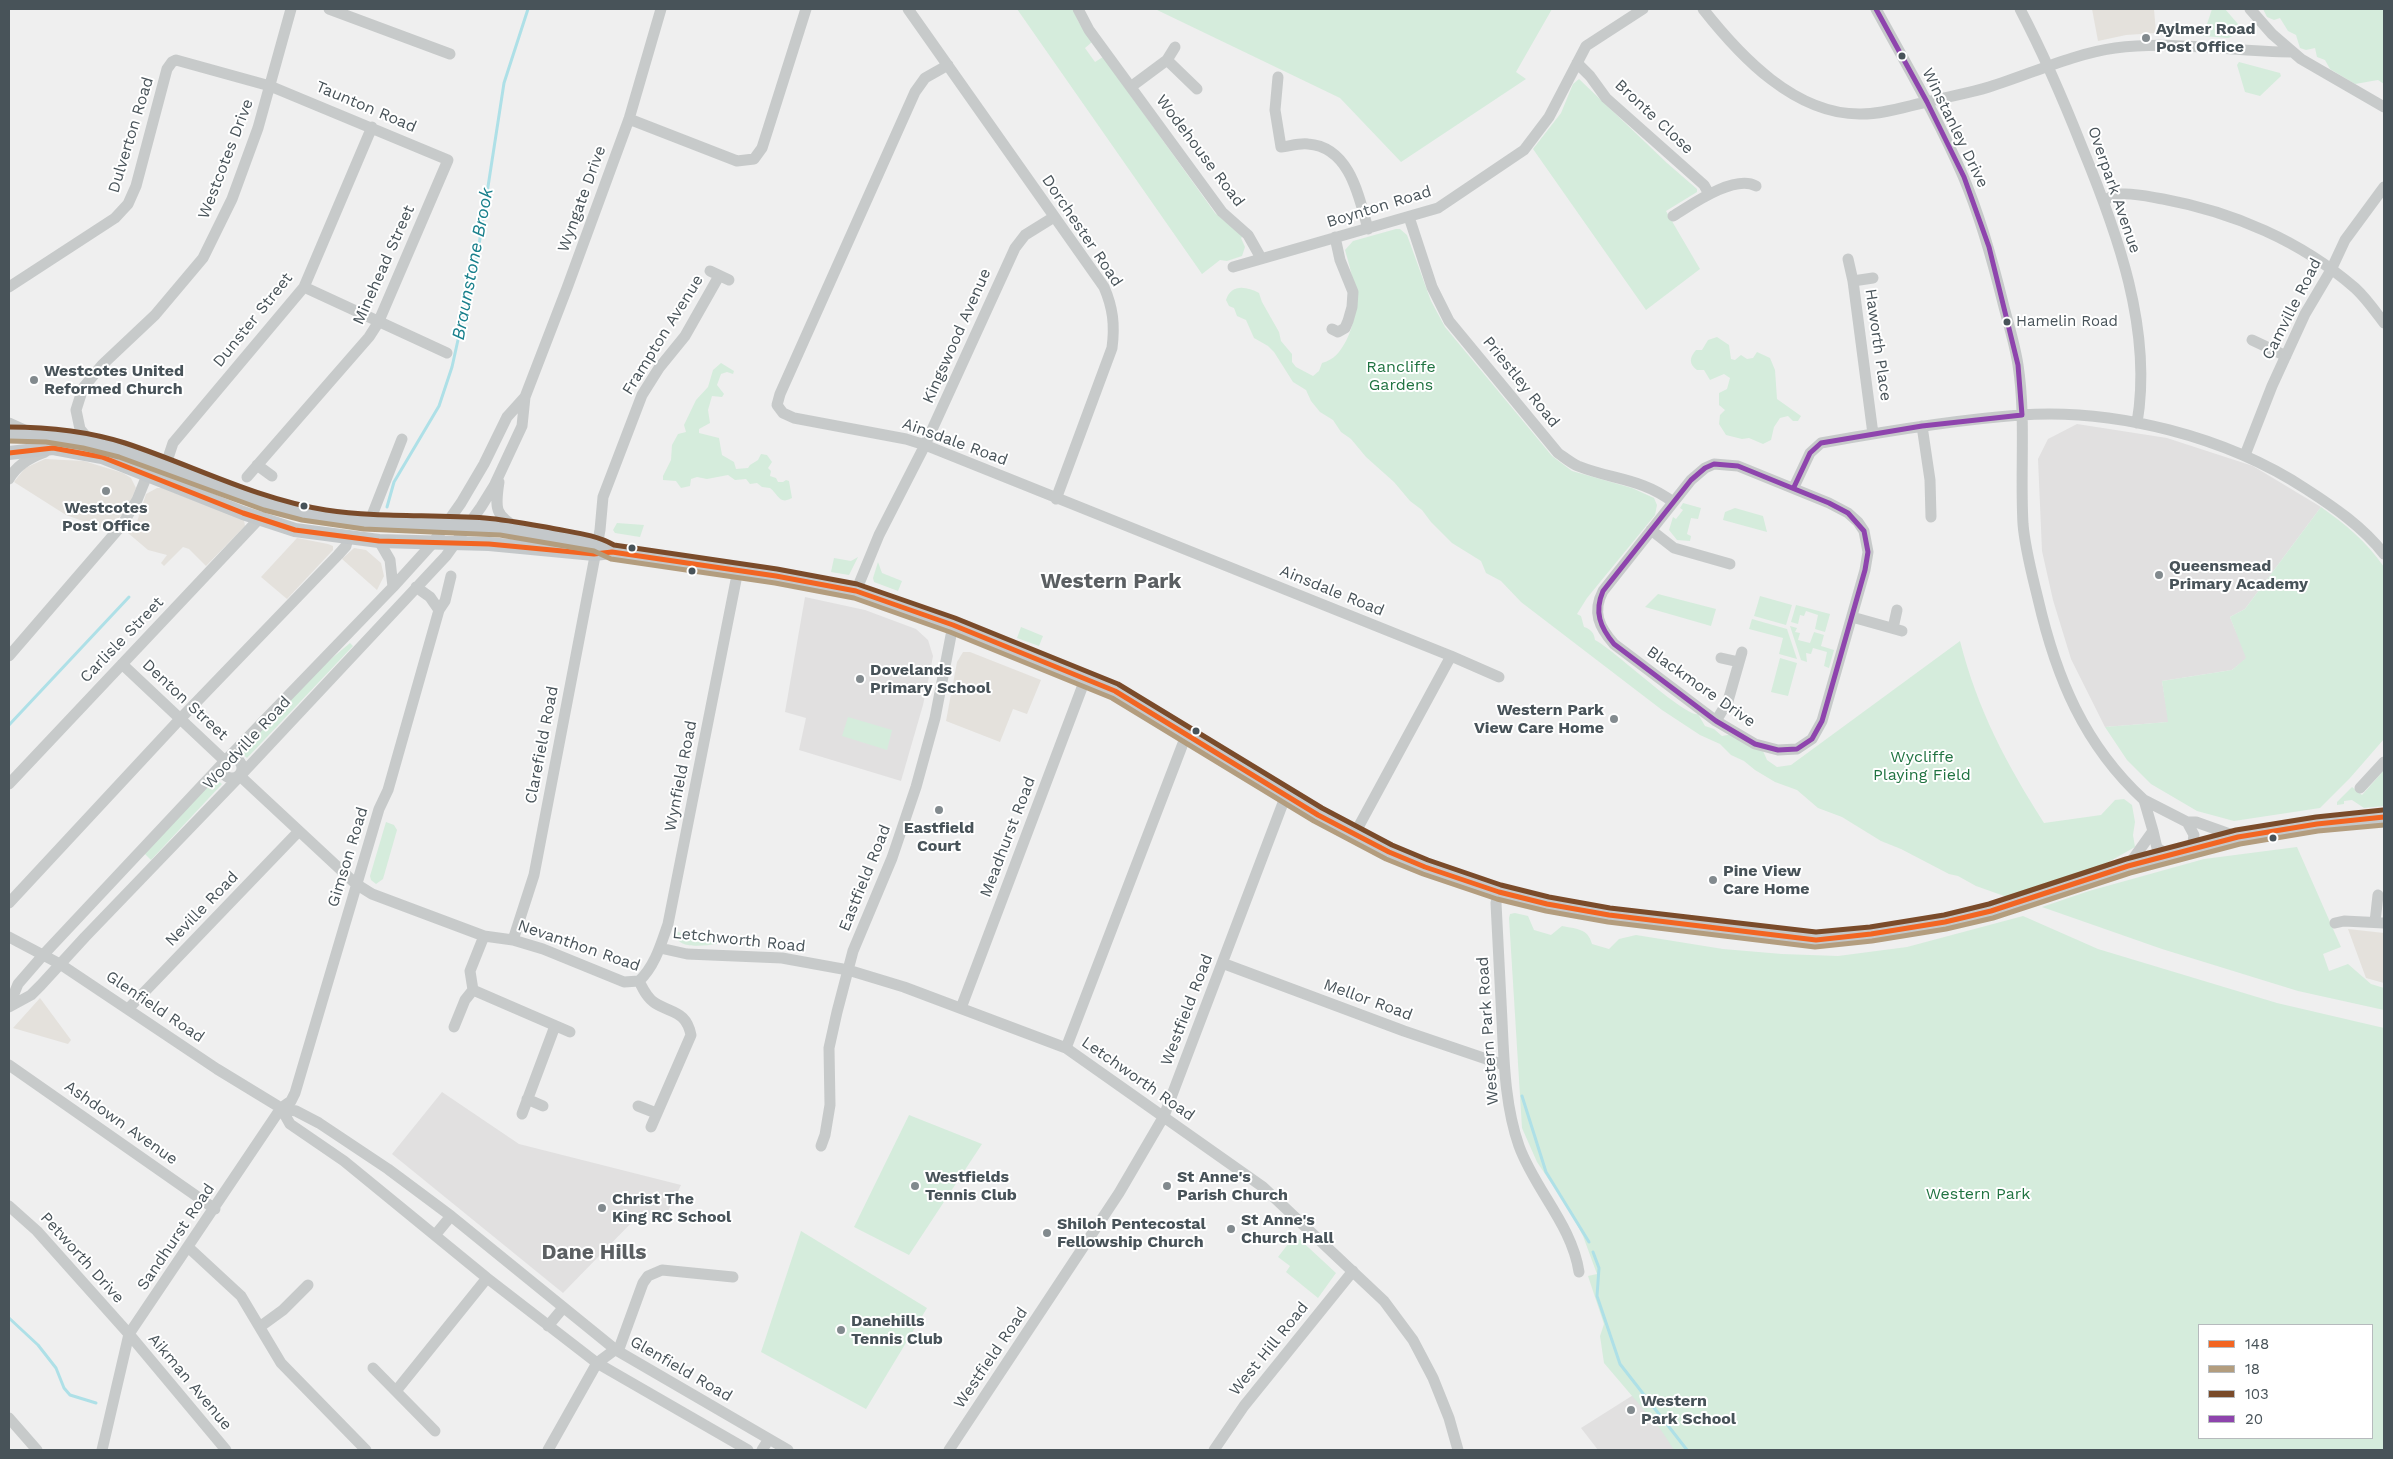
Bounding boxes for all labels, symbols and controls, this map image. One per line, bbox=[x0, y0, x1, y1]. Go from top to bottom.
place label: Aylmer Road Post Office bbox=[2156, 19, 2256, 57]
marker: Aylmer Road Post Office bbox=[2140, 32, 2152, 44]
unlabelled marker bbox=[1897, 51, 1907, 61]
street label: Winstanley Drive bbox=[1918, 65, 1992, 191]
street label: Dulverton Road bbox=[104, 75, 158, 195]
street label: Bronte Close bbox=[1611, 76, 1697, 158]
street label: Taunton Road bbox=[313, 77, 419, 137]
street label: Wodehouse Road bbox=[1152, 91, 1248, 211]
street label: Westcotes Drive bbox=[194, 96, 258, 222]
street label: Overpark Avenue bbox=[2083, 124, 2145, 256]
street label: Wyngate Drive bbox=[554, 143, 610, 255]
street label: Dorchester Road bbox=[1037, 171, 1127, 291]
street label: Boynton Road bbox=[1324, 182, 1434, 232]
water label: Braunstone Brook bbox=[448, 186, 498, 342]
street label: Minehead Street bbox=[349, 202, 419, 328]
street label: Camville Road bbox=[2258, 255, 2326, 363]
street label: Kingswood Avenue bbox=[919, 266, 995, 406]
street label: Dunster Street bbox=[209, 269, 297, 371]
street label: Frampton Avenue bbox=[618, 271, 708, 399]
street label: Haworth Place bbox=[1861, 288, 1895, 402]
place label: Hamelin Road bbox=[2016, 313, 2118, 331]
marker: Hamelin Road bbox=[2002, 317, 2012, 327]
street label: Priestley Road bbox=[1478, 333, 1564, 431]
park label: Rancliffe Gardens bbox=[1366, 357, 1436, 395]
place label: Westcotes United Reformed Church bbox=[44, 361, 184, 399]
marker: Westcotes United Reformed Church bbox=[28, 374, 40, 386]
street label: Ainsdale Road bbox=[900, 414, 1010, 470]
marker: Westcotes Post Office bbox=[100, 485, 112, 497]
place label: Westcotes Post Office bbox=[62, 498, 150, 536]
unlabelled marker bbox=[299, 501, 309, 511]
unlabelled marker bbox=[627, 543, 637, 553]
place label: Queensmead Primary Academy bbox=[2169, 556, 2308, 594]
street label: Ainsdale Road bbox=[1277, 561, 1387, 621]
unlabelled marker bbox=[687, 566, 697, 576]
district label: Western Park bbox=[1041, 569, 1181, 595]
marker: Queensmead Primary Academy bbox=[2153, 569, 2165, 581]
street label: Carlisle Street bbox=[76, 593, 168, 687]
street label: Blackmore Drive bbox=[1643, 642, 1759, 732]
street label: Denton Street bbox=[138, 655, 232, 745]
place label: Dovelands Primary School bbox=[870, 660, 991, 698]
marker: Dovelands Primary School bbox=[854, 673, 866, 685]
street label: Clarefield Road bbox=[521, 684, 563, 806]
street label: Woodville Road bbox=[199, 693, 295, 793]
place label: Western Park View Care Home bbox=[1474, 700, 1604, 738]
marker: Western Park View Care Home bbox=[1608, 713, 1620, 725]
street label: Wynfield Road bbox=[661, 719, 701, 833]
unlabelled marker bbox=[1191, 726, 1201, 736]
park label: Wycliffe Playing Field bbox=[1873, 747, 1971, 785]
street label: Meadhurst Road bbox=[976, 774, 1040, 900]
marker: Eastfield Court bbox=[933, 804, 945, 816]
street label: Gimson Road bbox=[324, 805, 372, 909]
place label: Eastfield Court bbox=[904, 818, 974, 856]
street label: Eastfield Road bbox=[835, 822, 895, 934]
unlabelled marker bbox=[2268, 833, 2278, 843]
place label: Pine View Care Home bbox=[1723, 861, 1810, 899]
street label: Neville Road bbox=[161, 868, 243, 950]
marker: Pine View Care Home bbox=[1707, 874, 1719, 886]
street label: Nevanthon Road bbox=[515, 916, 643, 976]
street label: Letchworth Road bbox=[672, 923, 806, 957]
street label: Westfield Road bbox=[1157, 951, 1217, 1069]
street label: Western Park Road bbox=[1473, 956, 1503, 1106]
street label: Glenfield Road bbox=[102, 967, 208, 1047]
street label: Mellor Road bbox=[1321, 975, 1415, 1025]
street label: Letchworth Road bbox=[1078, 1033, 1198, 1125]
street label: Ashdown Avenue bbox=[61, 1077, 181, 1169]
place label: Westfields Tennis Club bbox=[925, 1167, 1017, 1205]
place label: St Anne's Parish Church bbox=[1177, 1167, 1288, 1205]
street label: Sandhurst Road bbox=[133, 1180, 219, 1294]
marker: Westfields Tennis Club bbox=[909, 1180, 921, 1192]
marker: St Anne's Parish Church bbox=[1161, 1180, 1173, 1192]
park label: Western Park bbox=[1926, 1184, 2030, 1204]
place label: Christ The King RC School bbox=[612, 1189, 731, 1227]
marker: Christ The King RC School bbox=[596, 1202, 608, 1214]
street label: Petworth Drive bbox=[36, 1208, 128, 1308]
place label: St Anne's Church Hall bbox=[1241, 1210, 1334, 1248]
place label: Shiloh Pentecostal Fellowship Church bbox=[1057, 1214, 1206, 1252]
marker: St Anne's Church Hall bbox=[1225, 1223, 1237, 1235]
marker: Shiloh Pentecostal Fellowship Church bbox=[1041, 1227, 1053, 1239]
district label: Dane Hills bbox=[542, 1240, 646, 1266]
street label: West Hill Road bbox=[1225, 1298, 1313, 1400]
street label: Westfield Road bbox=[950, 1304, 1032, 1412]
place label: Danehills Tennis Club bbox=[851, 1311, 943, 1349]
marker: Danehills Tennis Club bbox=[835, 1324, 847, 1336]
legend bbox=[2198, 1324, 2373, 1439]
street label: Aikman Avenue bbox=[144, 1330, 236, 1434]
street label: Glenfield Road bbox=[627, 1332, 735, 1406]
text: 148 bbox=[2245, 1335, 2269, 1353]
text: 18 bbox=[2245, 1360, 2260, 1378]
text: 103 bbox=[2245, 1385, 2269, 1403]
place label: Western Park School bbox=[1641, 1391, 1736, 1429]
marker: Western Park School bbox=[1625, 1404, 1637, 1416]
text: 20 bbox=[2245, 1410, 2263, 1428]

